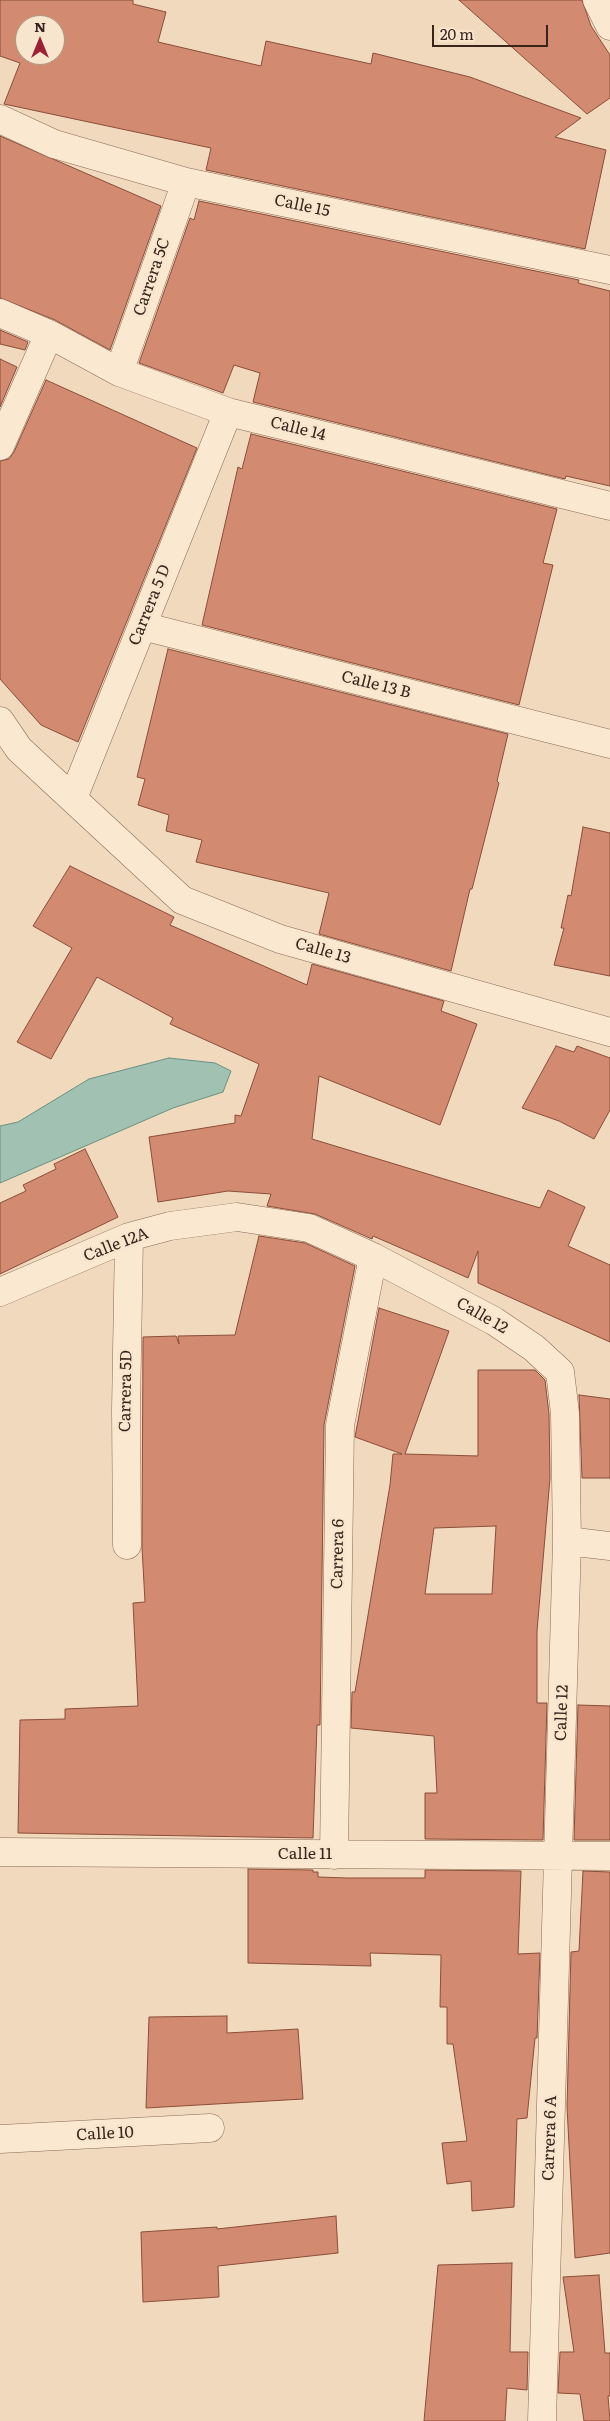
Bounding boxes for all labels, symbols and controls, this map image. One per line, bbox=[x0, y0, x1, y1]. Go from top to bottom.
north arrow bbox=[15, 15, 65, 65]
scale bar bbox=[435, 15, 551, 47]
text: N bbox=[34, 16, 46, 36]
text: 20 m bbox=[440, 22, 474, 45]
street label: Calle 15 bbox=[272, 191, 332, 221]
street label: Carrera 5C bbox=[130, 235, 174, 319]
street label: Calle 14 bbox=[268, 413, 328, 445]
street label: Carrera 5 D bbox=[125, 562, 175, 648]
street label: Calle 13 B bbox=[339, 667, 413, 703]
street label: Calle 13 bbox=[293, 934, 353, 968]
street label: Calle 12A bbox=[81, 1224, 151, 1266]
street label: Calle 12 bbox=[453, 1294, 511, 1338]
street label: Carrera 5D bbox=[116, 1350, 136, 1432]
street label: Carrera 6 bbox=[328, 1519, 348, 1589]
street label: Calle 12 bbox=[551, 1685, 573, 1741]
street label: Calle 11 bbox=[278, 1844, 332, 1864]
street label: Carrera 6 A bbox=[539, 2095, 561, 2181]
street label: Calle 10 bbox=[76, 2123, 134, 2145]

